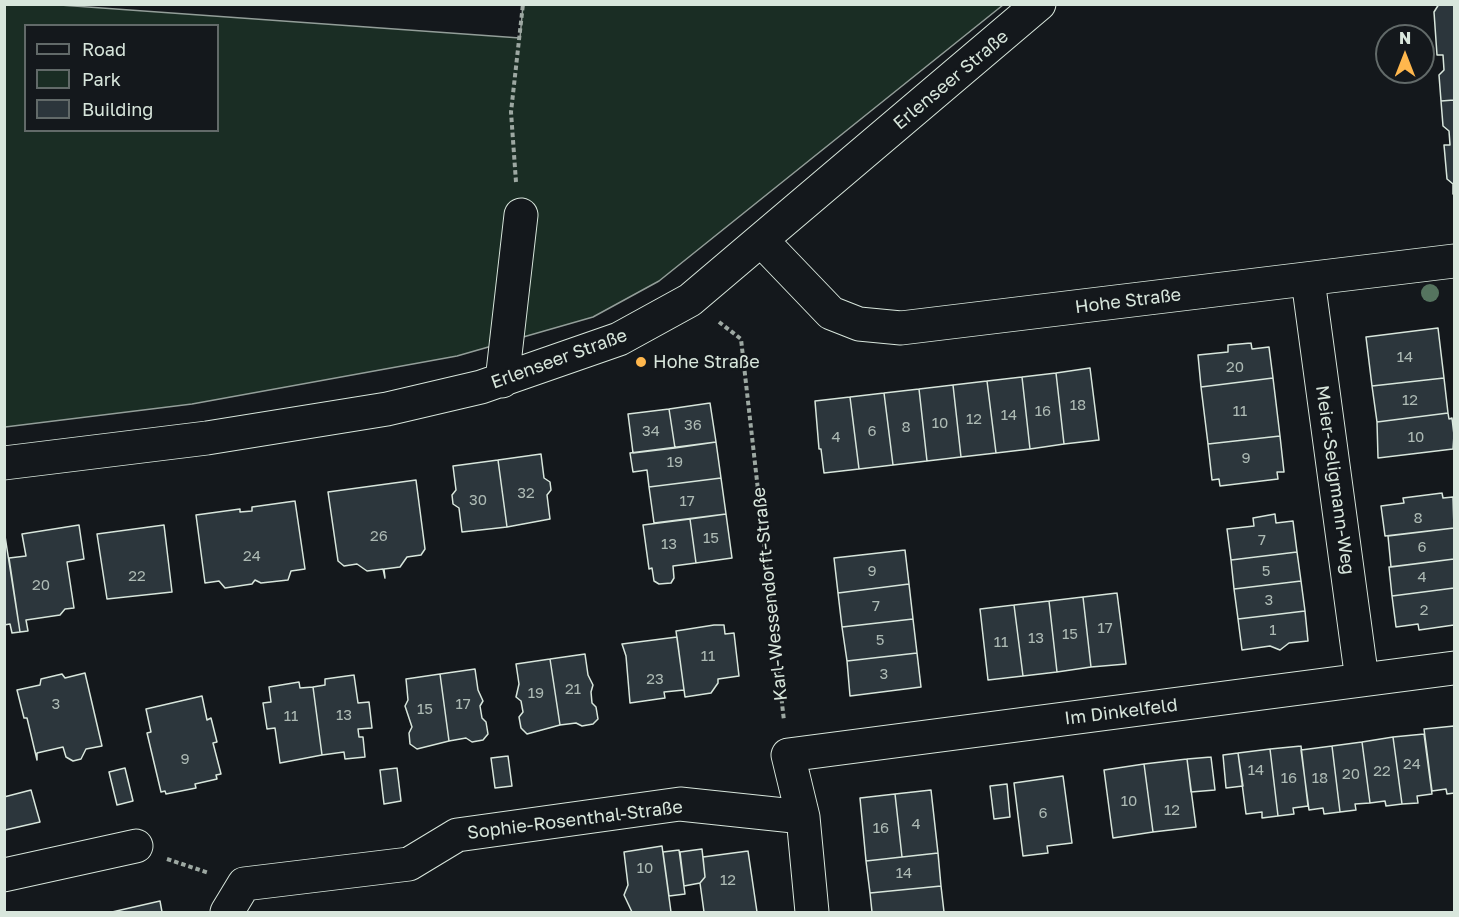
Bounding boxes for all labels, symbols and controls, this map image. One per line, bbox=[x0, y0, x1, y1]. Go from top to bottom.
legend bbox=[24, 24, 219, 132]
north arrow bbox=[1375, 24, 1435, 84]
street label: Erlenseer Straße bbox=[889, 26, 1013, 134]
text: N bbox=[1399, 28, 1411, 48]
text: Road bbox=[82, 38, 126, 60]
text: Park bbox=[82, 68, 121, 90]
text: Building bbox=[82, 98, 153, 120]
street label: Hohe Straße bbox=[1074, 284, 1182, 318]
street label: Erlenseer Straße bbox=[488, 324, 630, 394]
house number: 14 bbox=[1397, 348, 1413, 366]
place label: Hohe Straße bbox=[653, 351, 760, 373]
marker: Hohe Straße bbox=[634, 355, 648, 369]
house number: 20 bbox=[1226, 358, 1244, 376]
street label: Meier-Seligmann-Weg bbox=[1311, 384, 1359, 576]
house number: 12 bbox=[1402, 391, 1418, 409]
house number: 18 bbox=[1070, 396, 1086, 414]
house number: 16 bbox=[1035, 402, 1051, 420]
house number: 11 bbox=[1233, 402, 1247, 420]
house number: 14 bbox=[1001, 406, 1017, 424]
house number: 12 bbox=[966, 410, 982, 428]
house number: 10 bbox=[932, 414, 948, 432]
house number: 36 bbox=[684, 416, 702, 434]
house number: 8 bbox=[901, 418, 911, 436]
house number: 34 bbox=[642, 422, 660, 440]
house number: 6 bbox=[867, 422, 877, 440]
house number: 4 bbox=[831, 428, 841, 446]
house number: 10 bbox=[1408, 428, 1424, 446]
house number: 9 bbox=[1241, 449, 1251, 467]
house number: 19 bbox=[667, 453, 683, 471]
house number: 32 bbox=[517, 484, 535, 502]
street label: Karl-Wessendorft-Straße bbox=[748, 486, 792, 702]
house number: 30 bbox=[469, 491, 487, 509]
house number: 17 bbox=[679, 492, 695, 510]
house number: 8 bbox=[1413, 509, 1423, 527]
house number: 26 bbox=[370, 527, 388, 545]
house number: 15 bbox=[703, 529, 719, 547]
house number: 7 bbox=[1258, 531, 1266, 549]
house number: 13 bbox=[661, 535, 677, 553]
house number: 6 bbox=[1417, 538, 1427, 556]
house number: 24 bbox=[243, 547, 261, 565]
house number: 9 bbox=[867, 562, 877, 580]
house number: 5 bbox=[1262, 562, 1270, 580]
house number: 22 bbox=[128, 567, 146, 585]
house number: 4 bbox=[1417, 568, 1427, 586]
house number: 20 bbox=[32, 576, 50, 594]
house number: 3 bbox=[1265, 591, 1273, 609]
house number: 7 bbox=[872, 597, 880, 615]
house number: 2 bbox=[1420, 601, 1428, 619]
house number: 17 bbox=[1097, 619, 1113, 637]
house number: 1 bbox=[1269, 621, 1277, 639]
house number: 15 bbox=[1062, 625, 1078, 643]
house number: 13 bbox=[1028, 629, 1044, 647]
house number: 5 bbox=[876, 631, 884, 649]
house number: 11 bbox=[994, 633, 1008, 651]
house number: 11 bbox=[701, 647, 715, 665]
house number: 3 bbox=[880, 665, 888, 683]
house number: 23 bbox=[646, 670, 664, 688]
house number: 21 bbox=[565, 680, 581, 698]
house number: 19 bbox=[528, 684, 544, 702]
street label: Im Dinkelfeld bbox=[1063, 694, 1179, 730]
house number: 3 bbox=[52, 695, 60, 713]
house number: 17 bbox=[455, 695, 471, 713]
house number: 15 bbox=[417, 700, 433, 718]
house number: 13 bbox=[336, 706, 352, 724]
house number: 11 bbox=[284, 707, 298, 725]
house number: 9 bbox=[180, 750, 190, 768]
house number: 24 bbox=[1403, 755, 1421, 773]
house number: 14 bbox=[1248, 761, 1264, 779]
house number: 22 bbox=[1373, 762, 1391, 780]
house number: 20 bbox=[1342, 765, 1360, 783]
house number: 16 bbox=[1281, 769, 1297, 787]
house number: 18 bbox=[1312, 769, 1328, 787]
house number: 10 bbox=[1121, 792, 1137, 810]
street label: Sophie-Rosenthal-Straße bbox=[466, 796, 684, 844]
house number: 12 bbox=[1164, 801, 1180, 819]
house number: 6 bbox=[1038, 804, 1048, 822]
house number: 4 bbox=[911, 815, 921, 833]
house number: 16 bbox=[873, 819, 889, 837]
house number: 10 bbox=[637, 859, 653, 877]
house number: 14 bbox=[896, 864, 912, 882]
house number: 12 bbox=[720, 871, 736, 889]

